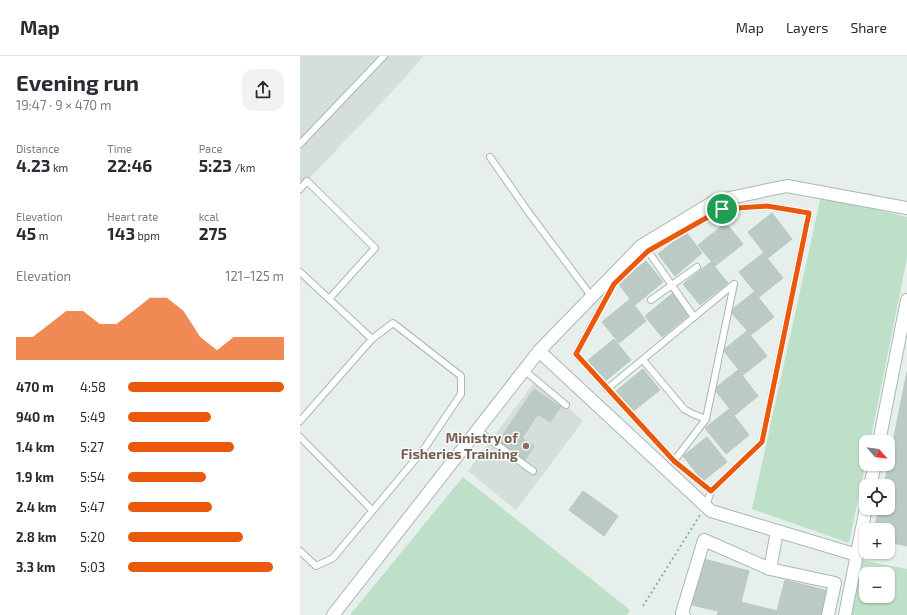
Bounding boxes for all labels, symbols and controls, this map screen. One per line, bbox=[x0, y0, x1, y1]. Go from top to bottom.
text: Map bbox=[20, 16, 60, 39]
text: Map bbox=[736, 19, 764, 36]
text: Layers bbox=[786, 19, 828, 36]
text: Share bbox=[850, 19, 887, 36]
text: Evening run bbox=[16, 69, 139, 95]
button: share bbox=[242, 69, 284, 111]
text: 19:47 · 9 × 470 m bbox=[16, 97, 112, 113]
text: Distance bbox=[16, 142, 59, 155]
text: Time bbox=[107, 142, 132, 155]
text: Pace bbox=[199, 142, 222, 155]
text: 4.23 bbox=[16, 155, 51, 175]
text: 22:46 bbox=[107, 155, 152, 175]
text: 5:23 bbox=[199, 155, 232, 175]
text: km bbox=[51, 161, 68, 174]
text: /km bbox=[232, 161, 255, 174]
pin bbox=[705, 192, 739, 226]
icon: arrive bbox=[711, 198, 733, 220]
text: Elevation bbox=[16, 210, 63, 223]
text: Heart rate bbox=[107, 210, 158, 223]
text: kcal bbox=[199, 210, 219, 223]
text: 45 bbox=[16, 223, 36, 243]
text: 143 bbox=[107, 223, 135, 243]
text: 275 bbox=[199, 223, 227, 243]
text: m bbox=[36, 229, 48, 242]
text: bpm bbox=[135, 229, 160, 242]
text: Elevation bbox=[16, 268, 71, 284]
text: 121–125 m bbox=[225, 268, 284, 284]
text: 470 m bbox=[16, 379, 54, 395]
text: 4:58 bbox=[80, 379, 106, 395]
text: 940 m bbox=[16, 409, 54, 425]
text: 5:49 bbox=[80, 409, 105, 425]
place label: Ministry of Fisheries Training bbox=[401, 429, 518, 462]
north arrow bbox=[859, 435, 895, 471]
map controls bbox=[859, 435, 895, 603]
text: 1.4 km bbox=[16, 439, 55, 455]
text: 5:27 bbox=[80, 439, 104, 455]
marker: Ministry of Fisheries Training bbox=[521, 441, 531, 451]
text: 1.9 km bbox=[16, 469, 54, 485]
text: 5:54 bbox=[80, 469, 105, 485]
button: locate bbox=[859, 479, 895, 515]
text: 2.4 km bbox=[16, 499, 56, 515]
text: 5:47 bbox=[80, 499, 105, 515]
button: + bbox=[859, 523, 895, 559]
text: 2.8 km bbox=[16, 529, 56, 545]
text: 5:20 bbox=[80, 529, 105, 545]
text: 3.3 km bbox=[16, 559, 55, 575]
text: 5:03 bbox=[80, 559, 105, 575]
button: − bbox=[859, 567, 895, 603]

